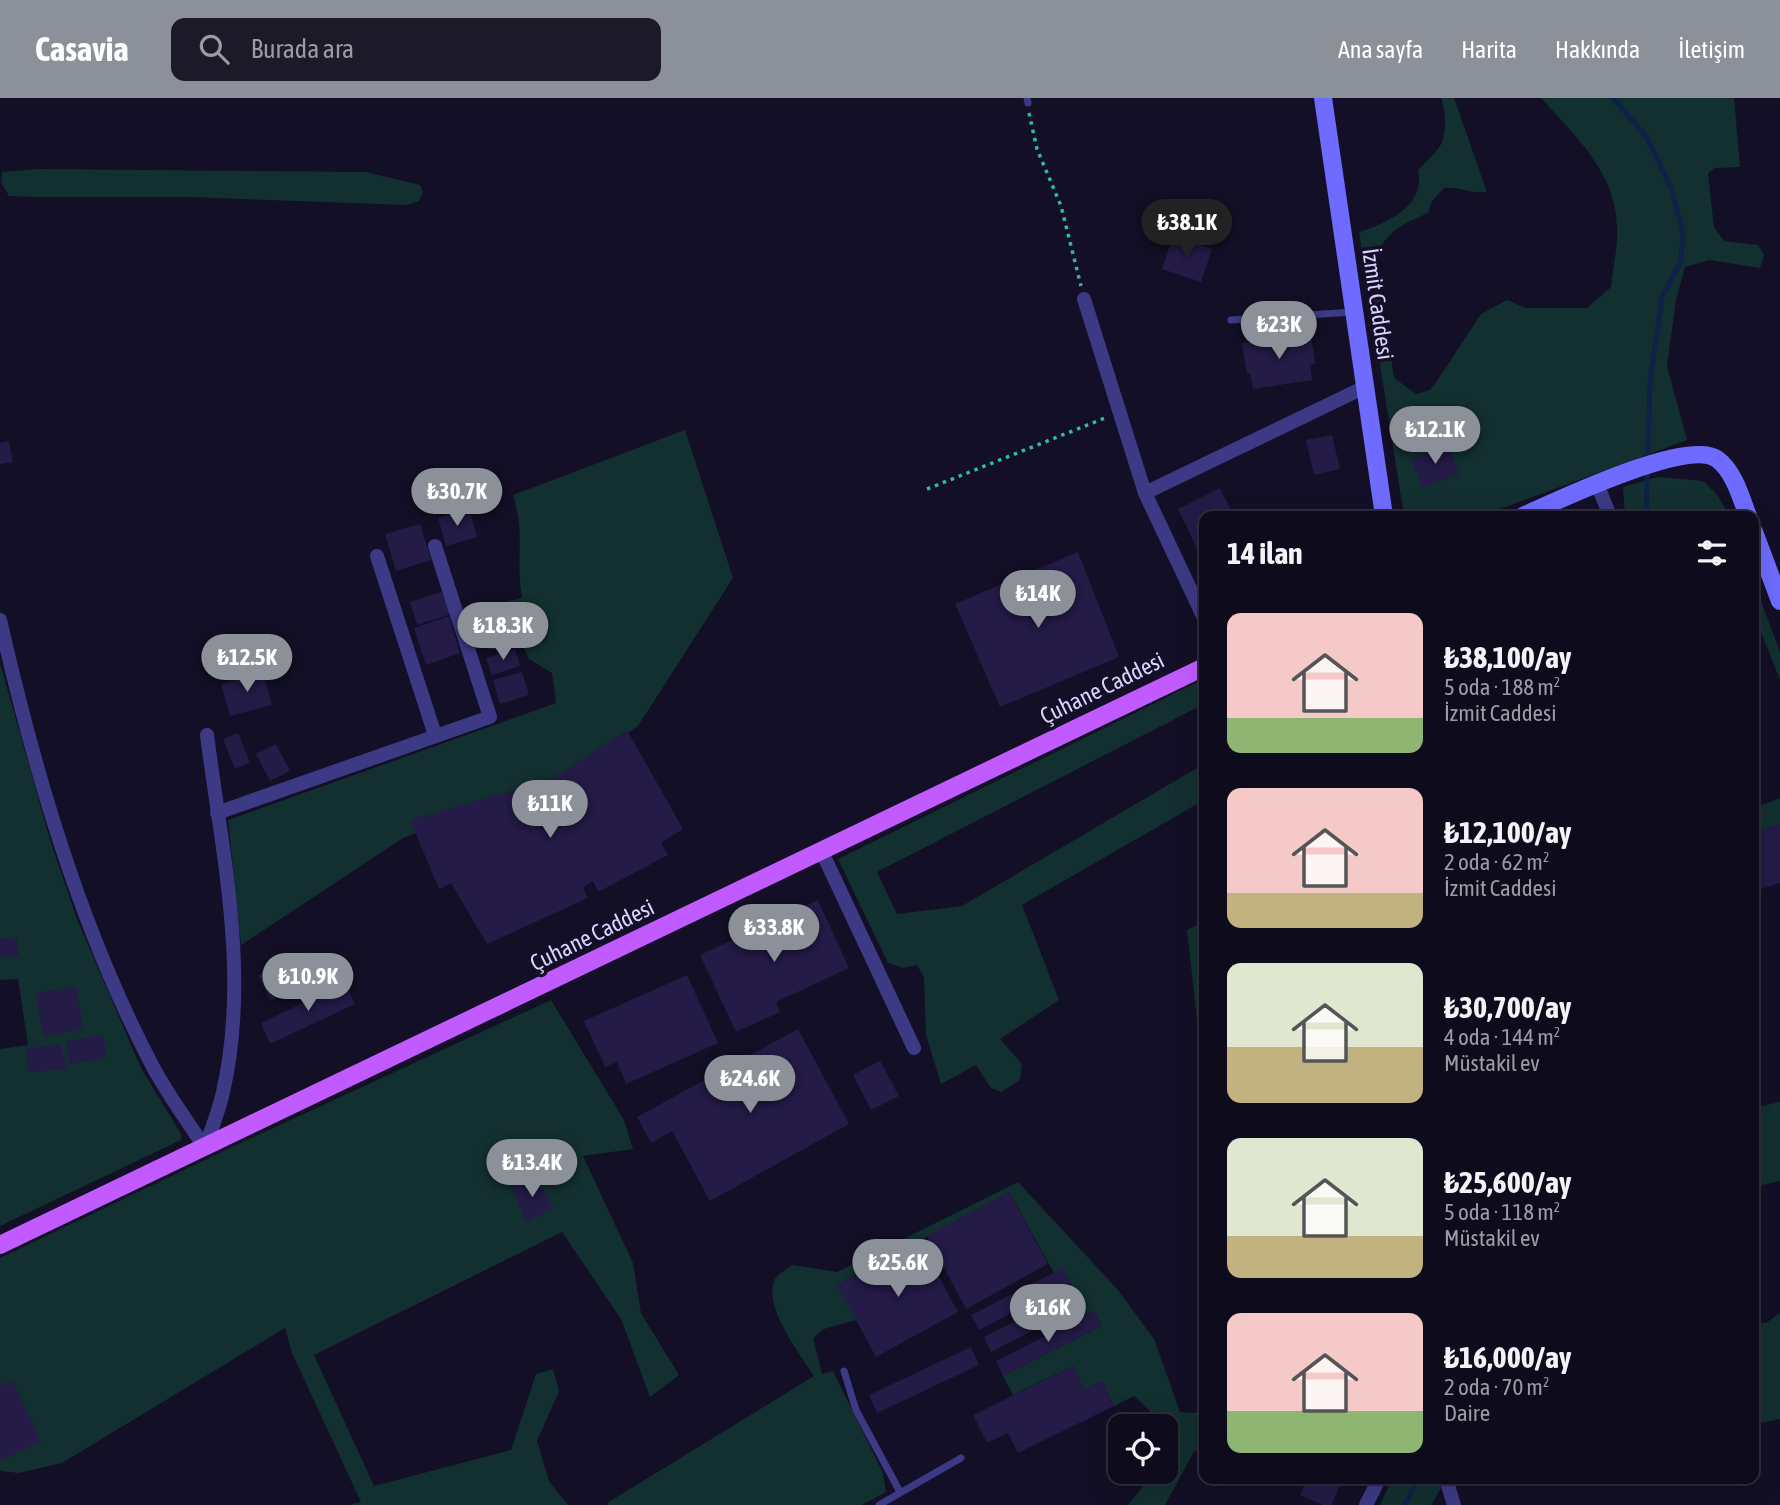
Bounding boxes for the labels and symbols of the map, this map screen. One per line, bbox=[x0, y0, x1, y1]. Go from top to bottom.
pin: ₺38.1K bbox=[1130, 200, 1244, 259]
street label: İzmit Caddesi bbox=[1357, 246, 1399, 362]
pin: ₺23K bbox=[1238, 302, 1320, 361]
pin: ₺12.1K bbox=[1378, 406, 1492, 466]
pin: ₺30.7K bbox=[400, 468, 514, 528]
pin: ₺14K bbox=[997, 570, 1079, 630]
pin: ₺18.3K bbox=[446, 602, 560, 662]
pin: ₺12.5K bbox=[190, 634, 304, 694]
street label: Çuhane Caddesi bbox=[1036, 647, 1168, 729]
pin: ₺11K bbox=[509, 780, 591, 840]
street label: Çuhane Caddesi bbox=[526, 894, 658, 976]
pin: ₺33.8K bbox=[717, 904, 831, 964]
pin: ₺10.9K bbox=[251, 954, 365, 1013]
pin: ₺24.6K bbox=[693, 1056, 807, 1115]
pin: ₺13.4K bbox=[475, 1140, 589, 1199]
pin: ₺25.6K bbox=[841, 1240, 955, 1299]
pin: ₺16K bbox=[1007, 1284, 1089, 1344]

